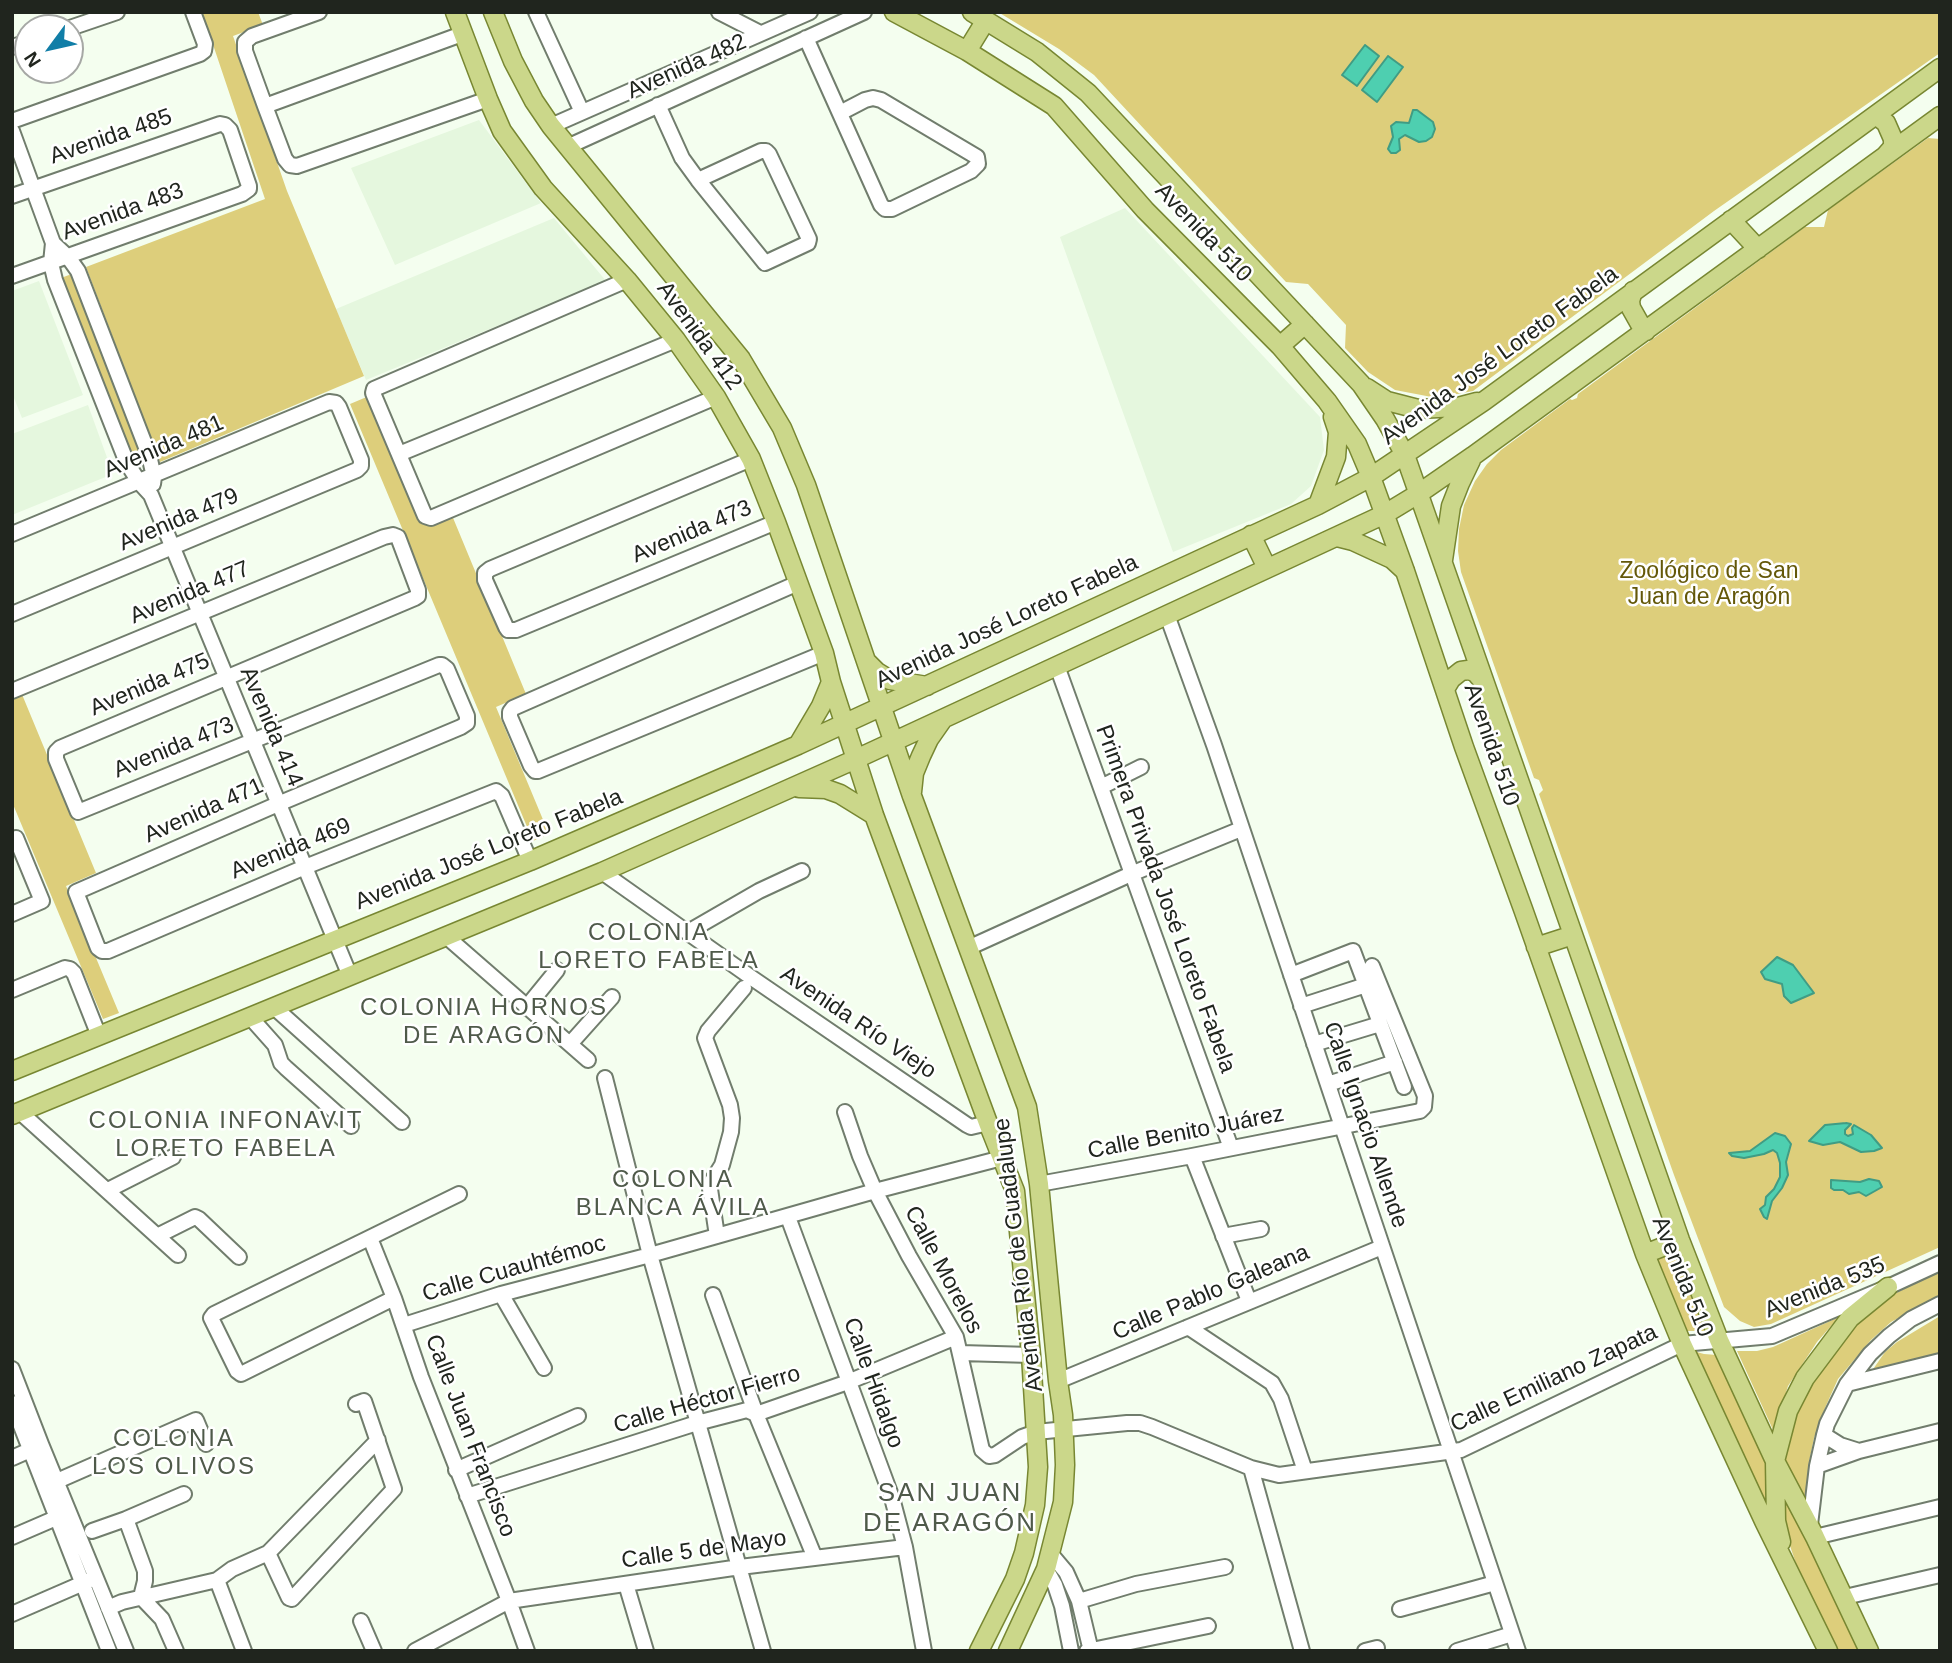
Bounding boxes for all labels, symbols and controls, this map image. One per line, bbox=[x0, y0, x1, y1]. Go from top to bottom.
north arrow bbox=[14, 14, 84, 84]
street label: Avenida 482 bbox=[623, 28, 751, 106]
text: N bbox=[20, 48, 45, 71]
street label: Avenida 485 bbox=[46, 103, 176, 171]
street label: Avenida 483 bbox=[58, 177, 188, 247]
street label: Avenida 510 bbox=[1149, 178, 1257, 288]
street label: Avenida José Loreto Fabela bbox=[1376, 261, 1624, 451]
street label: Avenida 412 bbox=[650, 276, 748, 396]
street label: Avenida 481 bbox=[100, 409, 228, 485]
street label: Avenida 479 bbox=[115, 482, 243, 558]
street label: Avenida 473 bbox=[628, 494, 756, 570]
street label: Avenida José Loreto Fabela bbox=[872, 549, 1142, 695]
street label: Avenida 477 bbox=[126, 555, 254, 631]
park label: Zoológico de San Juan de Aragón bbox=[1619, 558, 1799, 612]
street label: Avenida 475 bbox=[86, 647, 214, 723]
street label: Avenida 414 bbox=[233, 663, 309, 791]
street label: Avenida 510 bbox=[1457, 680, 1525, 810]
street label: Avenida 473 bbox=[110, 711, 238, 785]
street label: Primera Privada José Loreto Fabela bbox=[1089, 721, 1241, 1077]
street label: Avenida 471 bbox=[140, 772, 268, 850]
street label: Avenida José Loreto Fabela bbox=[351, 784, 627, 916]
street label: Avenida 469 bbox=[227, 812, 355, 886]
district label: COLONIA LORETO FABELA bbox=[540, 919, 758, 975]
street label: Avenida Río Viejo bbox=[775, 961, 941, 1085]
district label: COLONIA HORNOS DE ARAGÓN bbox=[362, 994, 606, 1050]
street label: Calle Ignacio Allende bbox=[1317, 1018, 1413, 1232]
street label: Calle Benito Juárez bbox=[1085, 1100, 1287, 1166]
district label: COLONIA INFONAVIT LORETO FABELA bbox=[91, 1107, 361, 1163]
street label: Avenida Río de Guadalupe bbox=[988, 1116, 1050, 1394]
district label: COLONIA BLANCA ÁVILA bbox=[577, 1166, 769, 1222]
street label: Calle Morelos bbox=[898, 1201, 988, 1339]
street label: Avenida 510 bbox=[1645, 1213, 1719, 1341]
street label: Calle Cuauhtémoc bbox=[419, 1230, 609, 1308]
street label: Calle Pablo Galeana bbox=[1109, 1239, 1313, 1347]
street label: Avenida 535 bbox=[1761, 1251, 1889, 1325]
street label: Calle Hidalgo bbox=[837, 1314, 909, 1452]
street label: Calle Emiliano Zapata bbox=[1446, 1319, 1662, 1439]
street label: Calle Juan Francisco bbox=[419, 1331, 521, 1541]
street label: Calle Héctor Fierro bbox=[610, 1360, 804, 1440]
district label: COLONIA LOS OLIVOS bbox=[93, 1425, 255, 1481]
district label: SAN JUAN DE ARAGÓN bbox=[864, 1478, 1036, 1540]
street label: Calle 5 de Mayo bbox=[620, 1525, 788, 1575]

